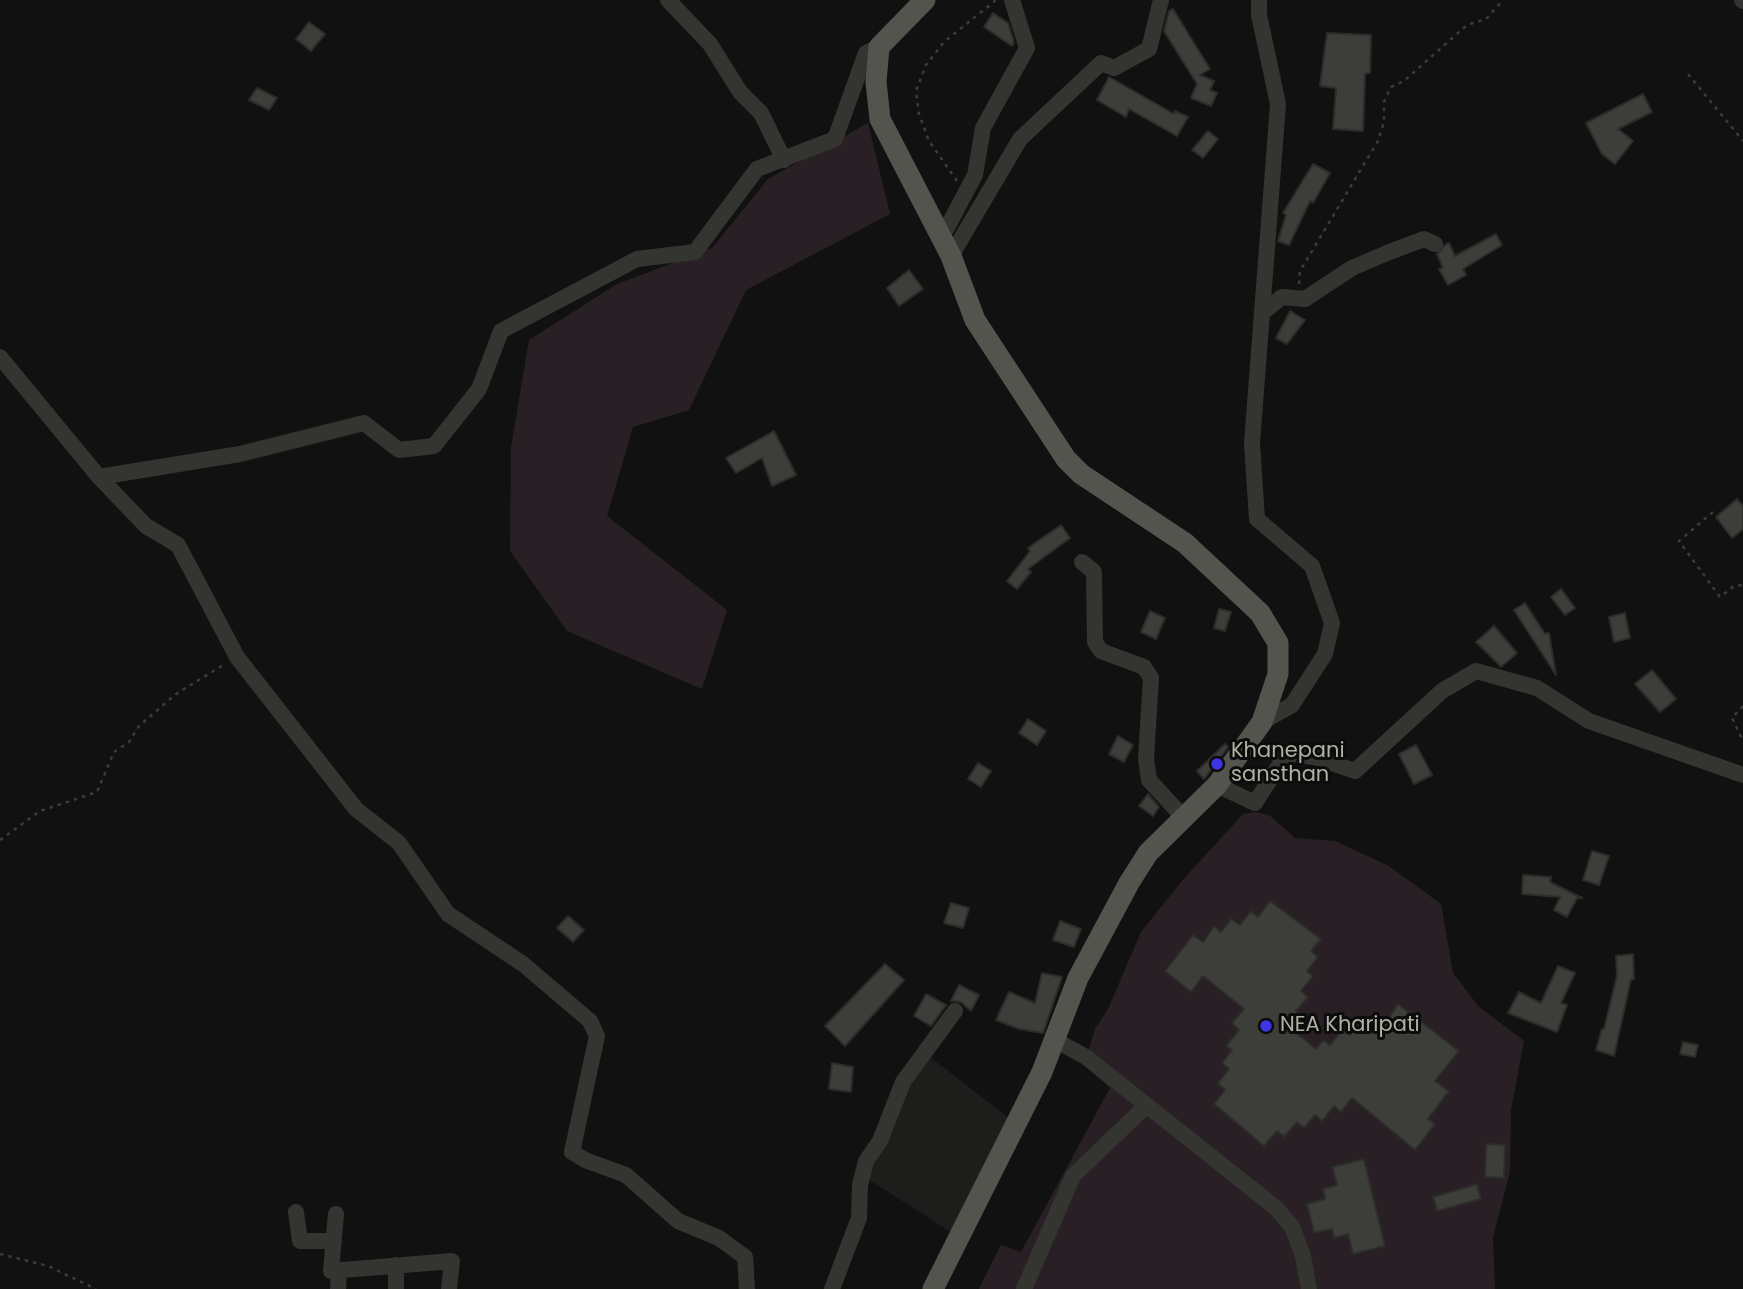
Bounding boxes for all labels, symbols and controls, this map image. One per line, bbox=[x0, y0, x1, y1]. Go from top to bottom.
place label: Khanepani sansthan bbox=[1231, 739, 1345, 789]
marker: Khanepani sansthan bbox=[1209, 756, 1225, 772]
place label: NEA Kharipati bbox=[1280, 1013, 1420, 1039]
marker: NEA Kharipati bbox=[1258, 1018, 1274, 1034]

